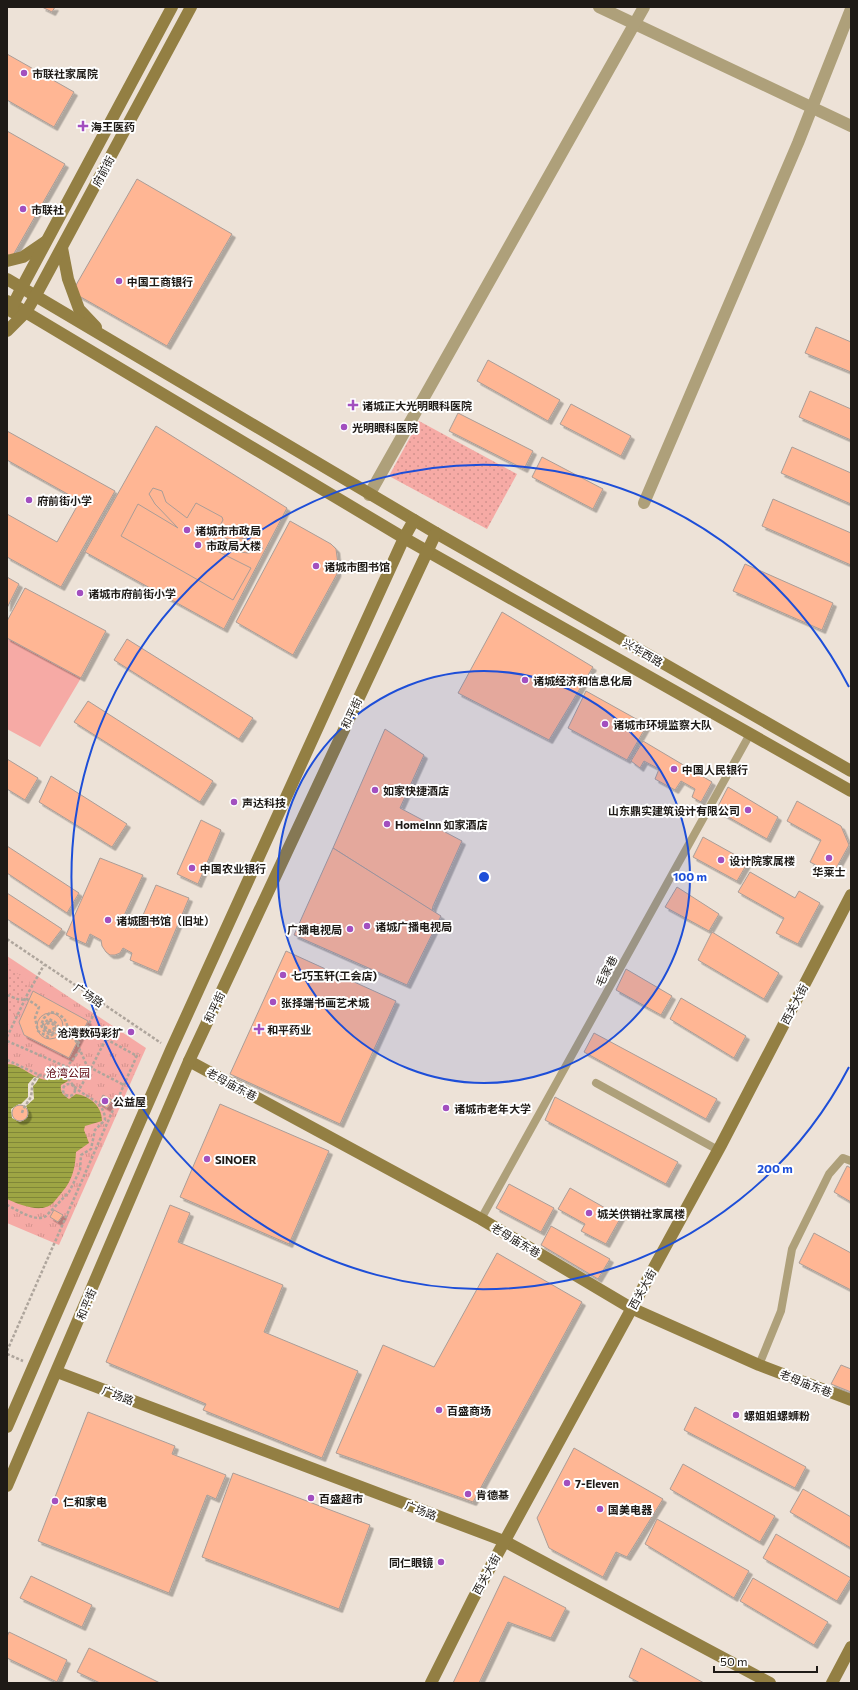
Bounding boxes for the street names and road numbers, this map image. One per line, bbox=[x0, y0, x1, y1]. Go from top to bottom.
street label: 府前街 bbox=[90, 153, 116, 189]
street label: 兴华西路 bbox=[621, 635, 665, 669]
street label: 和平街 bbox=[338, 695, 364, 731]
street label: 毛家巷 bbox=[592, 953, 620, 989]
street label: 广场路 bbox=[72, 980, 106, 1010]
street label: 西关大街 bbox=[778, 982, 810, 1026]
street label: 和平街 bbox=[201, 989, 227, 1025]
street label: 老母庙东巷 bbox=[205, 1065, 259, 1103]
street label: 老母庙东巷 bbox=[489, 1220, 543, 1260]
street label: 西关大街 bbox=[626, 1267, 658, 1311]
street label: 和平街 bbox=[74, 1286, 98, 1322]
street label: 老母庙东巷 bbox=[778, 1367, 834, 1399]
street label: 广场路 bbox=[100, 1383, 136, 1407]
street label: 广场路 bbox=[403, 1498, 439, 1522]
street label: 西关大街 bbox=[470, 1552, 502, 1596]

